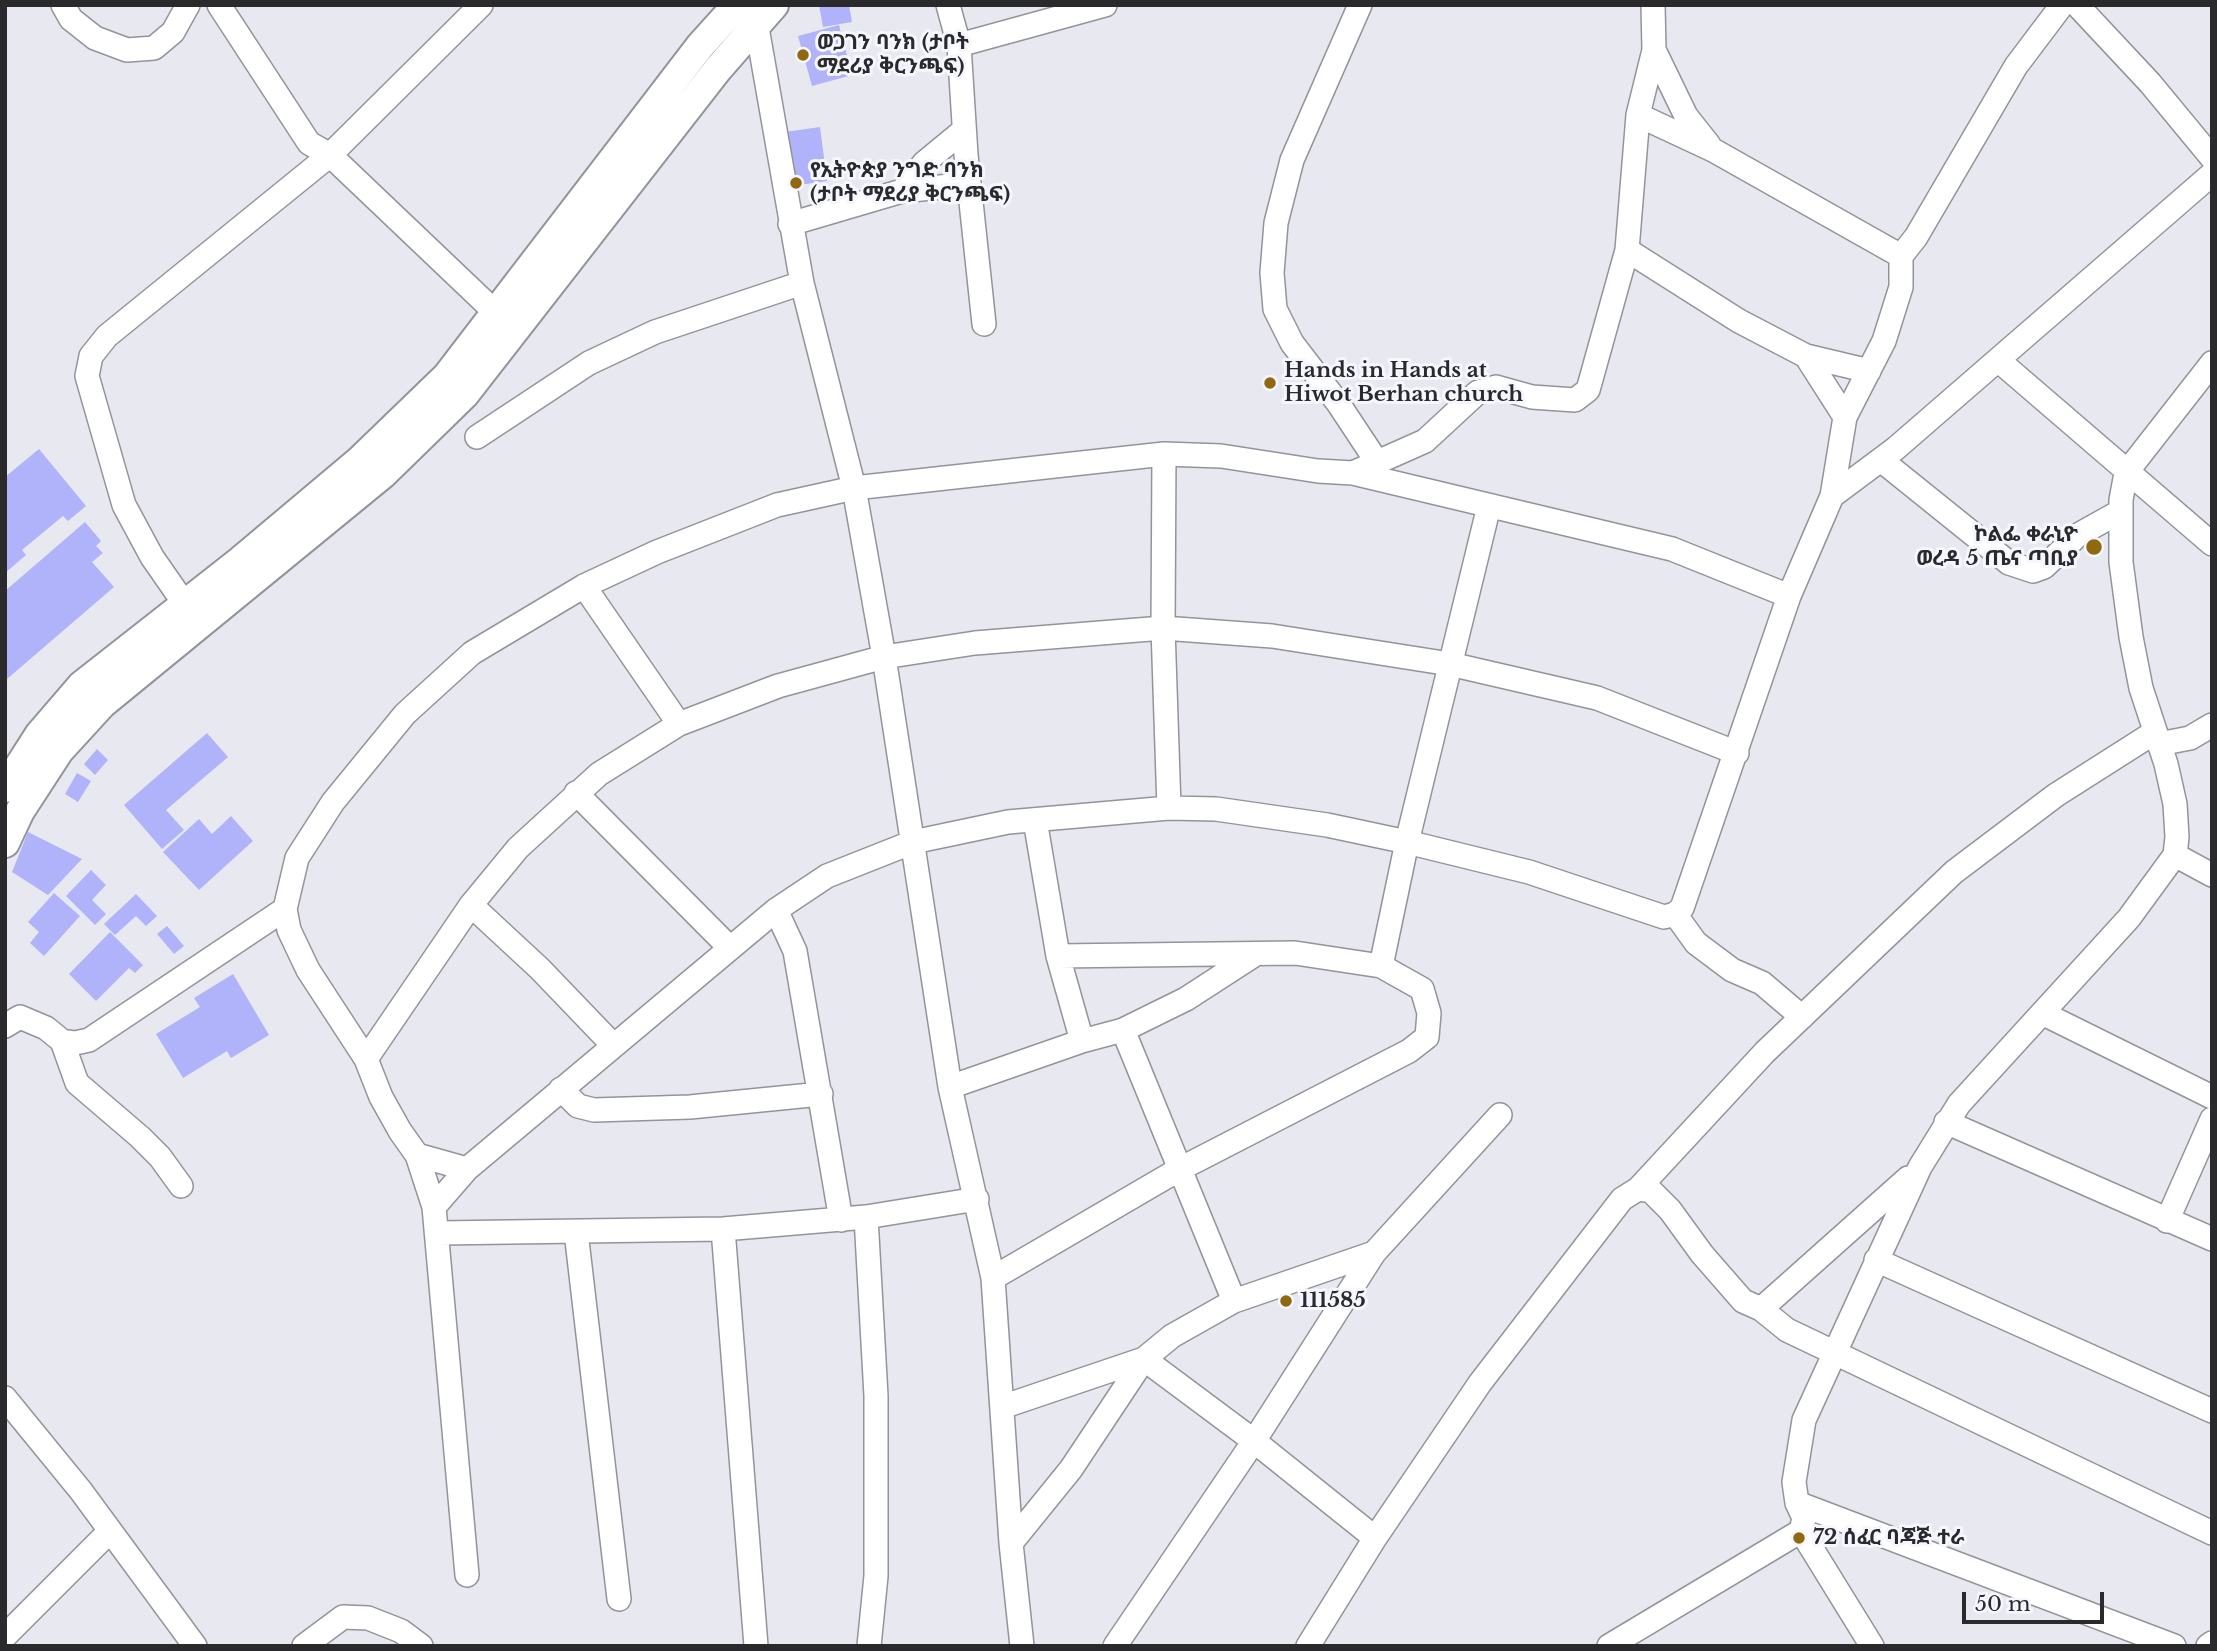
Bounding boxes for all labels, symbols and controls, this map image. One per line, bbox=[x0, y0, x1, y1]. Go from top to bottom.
place label: ወጋገን ባንክ (ታቦት ማደሪያ ቅርንጫፍ) bbox=[817, 30, 969, 80]
marker: ወጋገን ባንክ (ታቦት ማደሪያ ቅርንጫፍ) bbox=[795, 47, 811, 63]
place label: የኢትዮጵያ ንግድ ባንክ (ታቦት ማደሪያ ቅርንጫፍ) bbox=[810, 158, 1010, 208]
marker: የኢትዮጵያ ንግድ ባንክ (ታቦት ማደሪያ ቅርንጫፍ) bbox=[788, 175, 804, 191]
place label: Hands in Hands at Hiwot Berhan church bbox=[1284, 358, 1523, 408]
marker: Hands in Hands at Hiwot Berhan church bbox=[1262, 375, 1278, 391]
place label: ኮልፌ ቀራኒዮ ወረዳ 5 ጤና ጣቢያ bbox=[1916, 522, 2078, 572]
marker: ኮልፌ ቀራኒዮ ወረዳ 5 ጤና ጣቢያ bbox=[2084, 537, 2104, 557]
place label: 111585 bbox=[1300, 1288, 1366, 1314]
marker: 111585 bbox=[1278, 1293, 1294, 1309]
place label: 72 ሰፈር ባጃጅ ተራ bbox=[1813, 1525, 1964, 1551]
marker: 72 ሰፈር ባጃጅ ተራ bbox=[1791, 1530, 1807, 1546]
scale bar bbox=[1965, 1578, 2107, 1622]
text: 50 m bbox=[1975, 1591, 2030, 1617]

